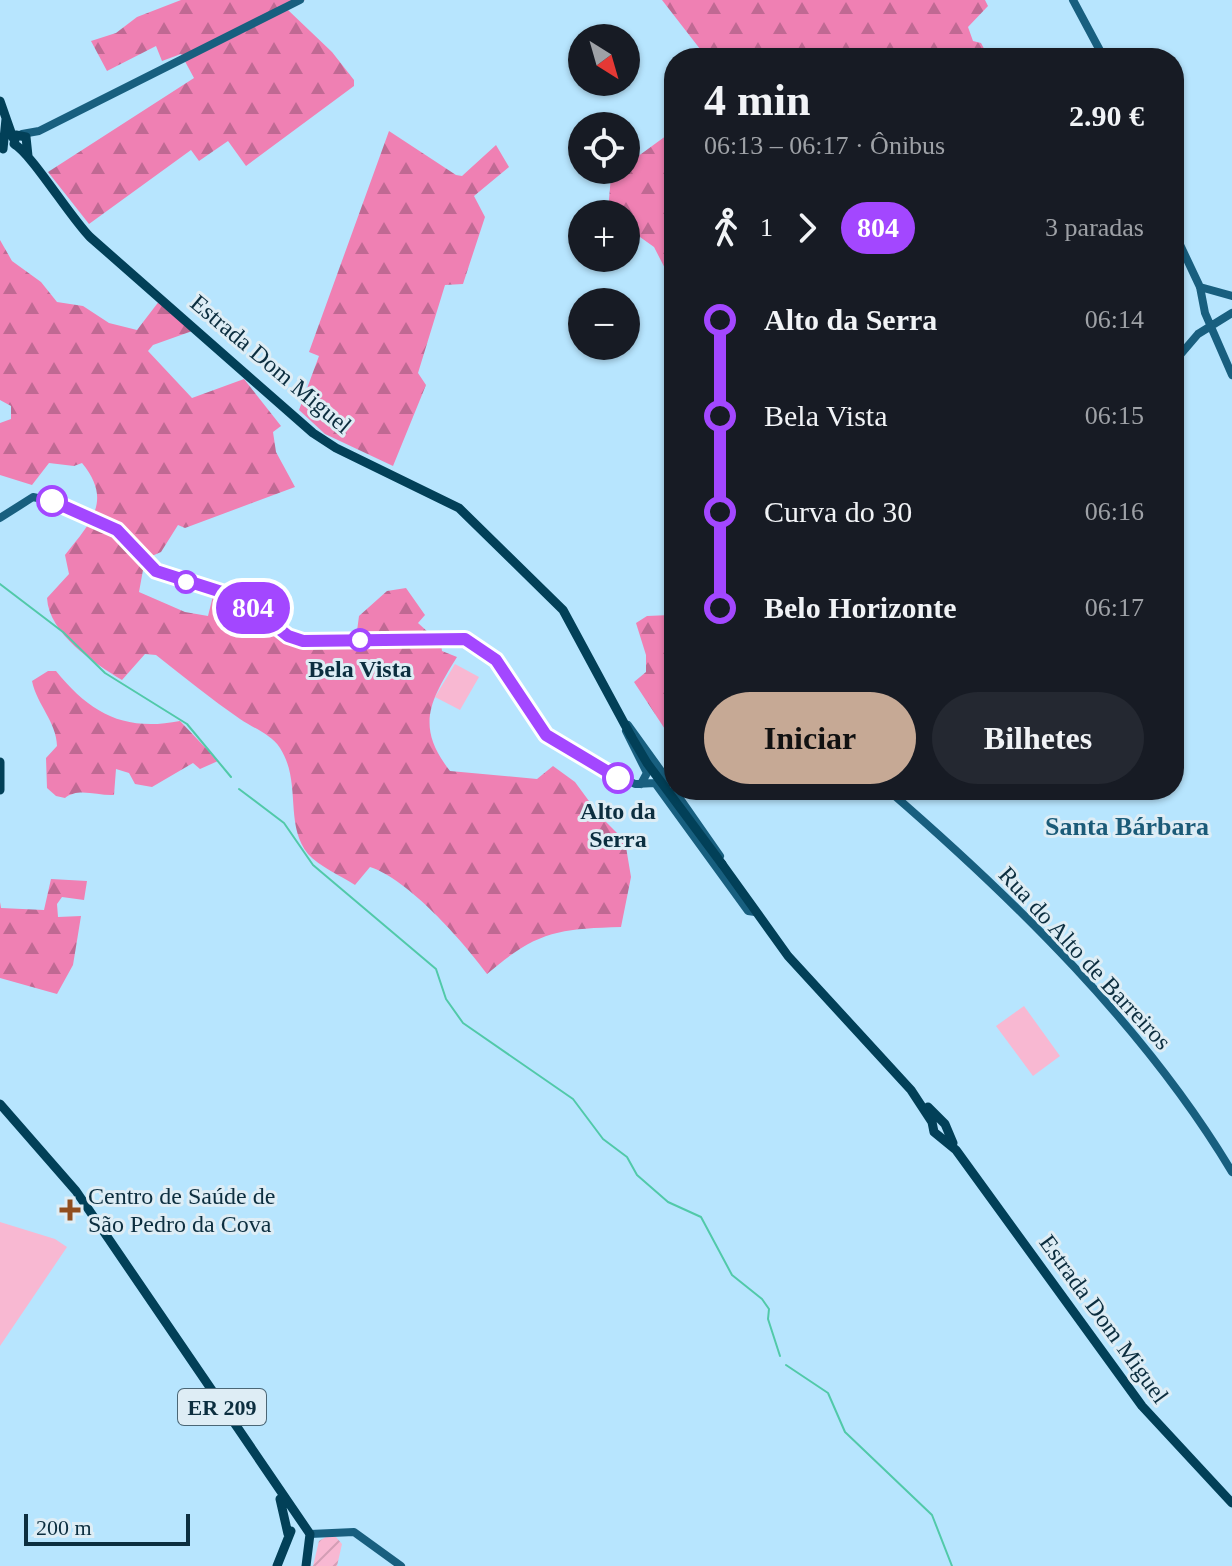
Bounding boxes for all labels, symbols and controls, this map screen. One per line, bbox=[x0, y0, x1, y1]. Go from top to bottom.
north arrow bbox=[568, 24, 640, 96]
map controls bbox=[568, 24, 640, 360]
text: 4 min bbox=[704, 76, 810, 125]
text: 2.90 € bbox=[1069, 99, 1144, 132]
button: locate bbox=[568, 112, 640, 184]
text: 06:13 – 06:17 · Ônibus bbox=[704, 131, 945, 160]
button: + bbox=[568, 200, 640, 272]
icon: walk bbox=[704, 206, 748, 250]
icon: forward bbox=[785, 206, 829, 250]
text: 804 bbox=[857, 212, 899, 243]
text: 1 bbox=[760, 213, 773, 242]
text: 3 paradas bbox=[1045, 213, 1144, 242]
button: − bbox=[568, 288, 640, 360]
street label: Estrada Dom Miguel bbox=[186, 289, 357, 439]
text: Alto da Serra bbox=[764, 303, 937, 336]
text: 06:14 bbox=[1085, 305, 1144, 334]
text: Bela Vista bbox=[764, 399, 887, 432]
text: 06:15 bbox=[1085, 401, 1144, 430]
unlabelled marker bbox=[37, 486, 67, 516]
text: Curva do 30 bbox=[764, 495, 912, 528]
text: 06:16 bbox=[1085, 497, 1144, 526]
unlabelled marker bbox=[175, 571, 197, 593]
line badge: 804 bbox=[207, 582, 299, 634]
text: Belo Horizonte bbox=[764, 591, 956, 624]
text: 804 bbox=[232, 592, 274, 623]
text: 06:17 bbox=[1085, 593, 1144, 622]
marker: Bela Vista bbox=[349, 629, 371, 651]
place label: Bela Vista bbox=[308, 656, 412, 682]
button: Iniciar bbox=[704, 692, 916, 784]
button: Bilhetes bbox=[932, 692, 1144, 784]
marker: Alto da Serra bbox=[603, 763, 633, 793]
place label: Alto da Serra bbox=[580, 798, 656, 852]
district label: Santa Bárbara bbox=[1045, 812, 1209, 841]
street label: Rua do Alto de Barreiros bbox=[994, 861, 1176, 1055]
place label: Centro de Saúde de São Pedro da Cova bbox=[88, 1183, 275, 1237]
marker: Centro de Saúde de São Pedro da Cova bbox=[59, 1199, 81, 1221]
street label: Estrada Dom Miguel bbox=[1034, 1230, 1174, 1408]
road number: ER 209 bbox=[178, 1389, 266, 1425]
scale bar bbox=[24, 1510, 190, 1546]
text: 200 m bbox=[36, 1515, 92, 1540]

